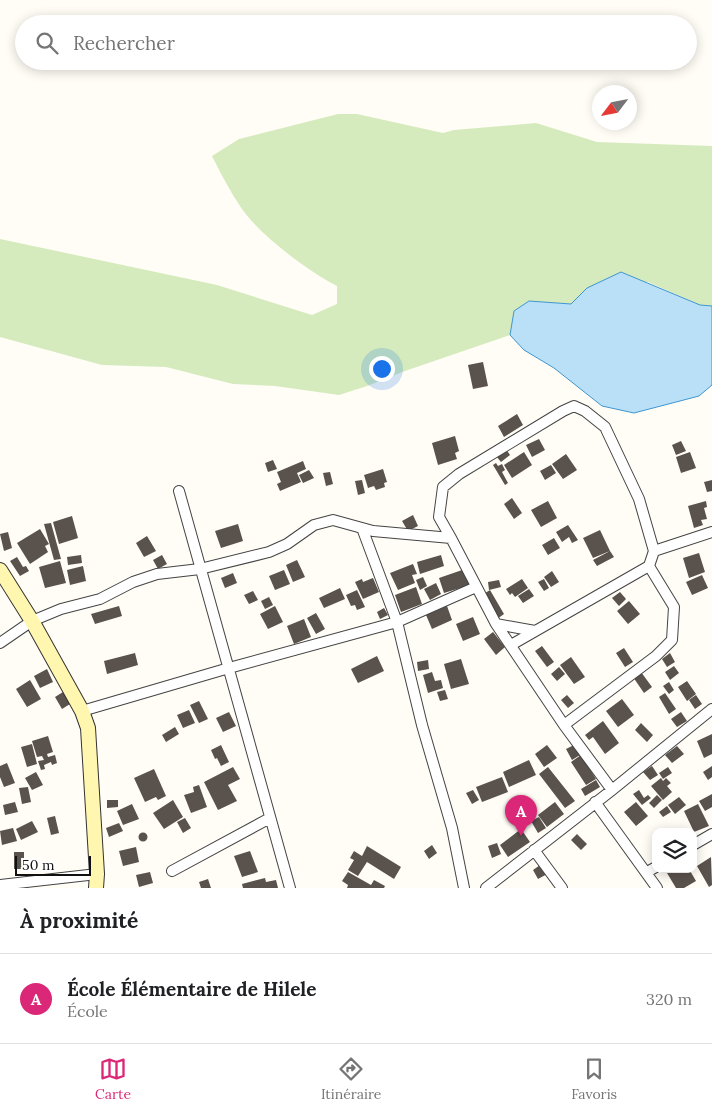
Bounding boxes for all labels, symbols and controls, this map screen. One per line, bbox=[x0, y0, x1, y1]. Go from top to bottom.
search box bbox=[15, 15, 697, 70]
icon: search bbox=[33, 29, 61, 57]
text: Rechercher bbox=[73, 31, 175, 55]
north arrow bbox=[592, 85, 637, 130]
your location bbox=[369, 356, 395, 382]
pin: A bbox=[505, 795, 537, 836]
map controls bbox=[652, 828, 697, 873]
button: layers bbox=[652, 828, 697, 873]
scale bar bbox=[15, 853, 91, 876]
text: 50 m bbox=[22, 856, 55, 874]
text: À proximité bbox=[20, 907, 138, 934]
text: École Élémentaire de Hilele bbox=[67, 977, 317, 1001]
text: A bbox=[31, 989, 41, 1009]
text: 320 m bbox=[646, 989, 692, 1009]
text: École bbox=[67, 1001, 108, 1021]
tab: Carte bbox=[95, 1055, 131, 1103]
tab: Itinéraire bbox=[321, 1055, 381, 1103]
tab: Favoris bbox=[571, 1055, 617, 1103]

